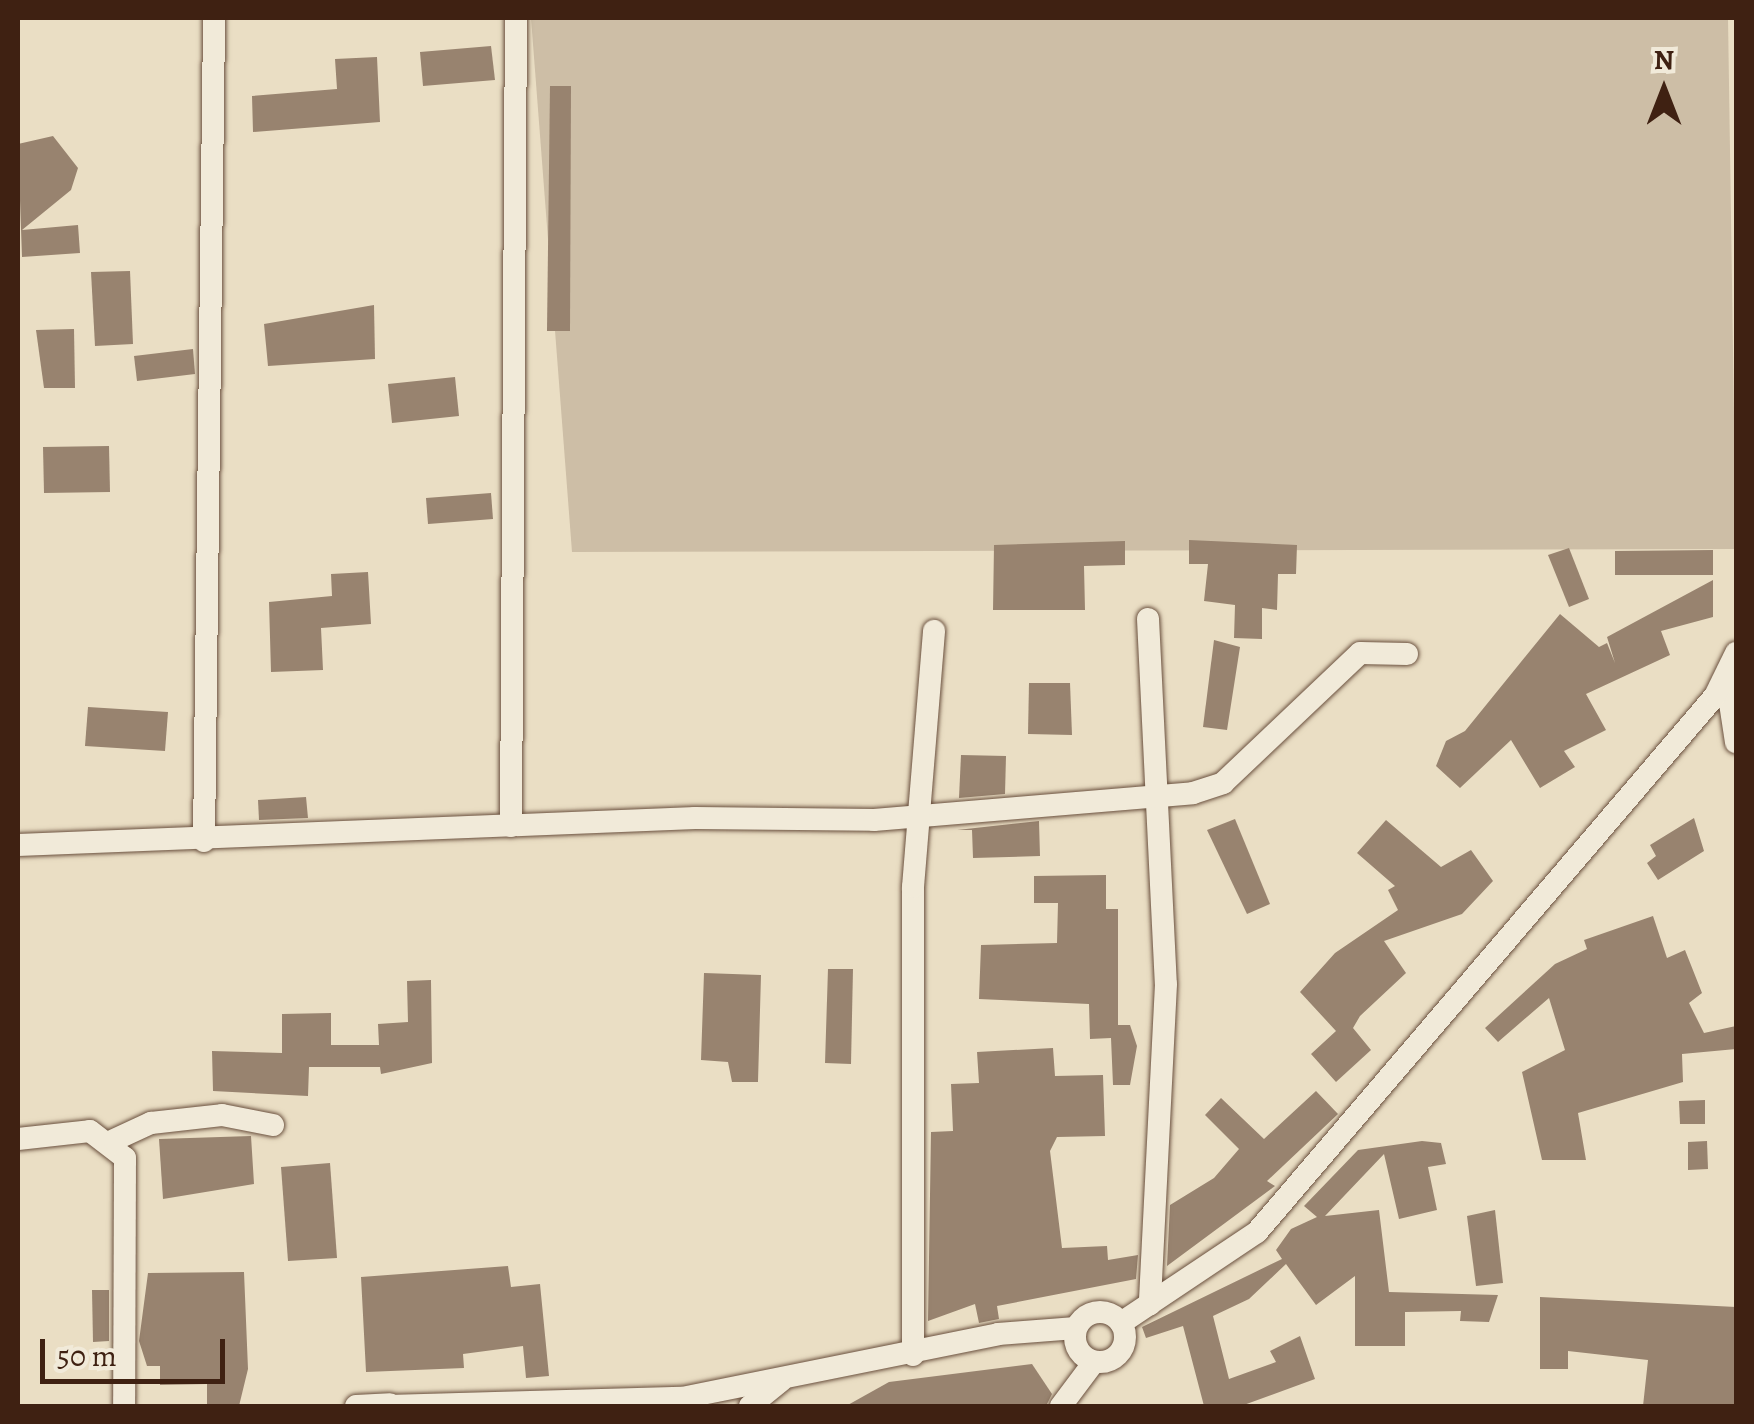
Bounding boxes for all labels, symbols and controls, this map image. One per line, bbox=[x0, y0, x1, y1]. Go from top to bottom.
north arrow bbox=[1614, 40, 1714, 140]
text: N bbox=[1654, 41, 1674, 79]
scale bar bbox=[45, 1319, 230, 1381]
text: 50 m bbox=[57, 1336, 117, 1376]

